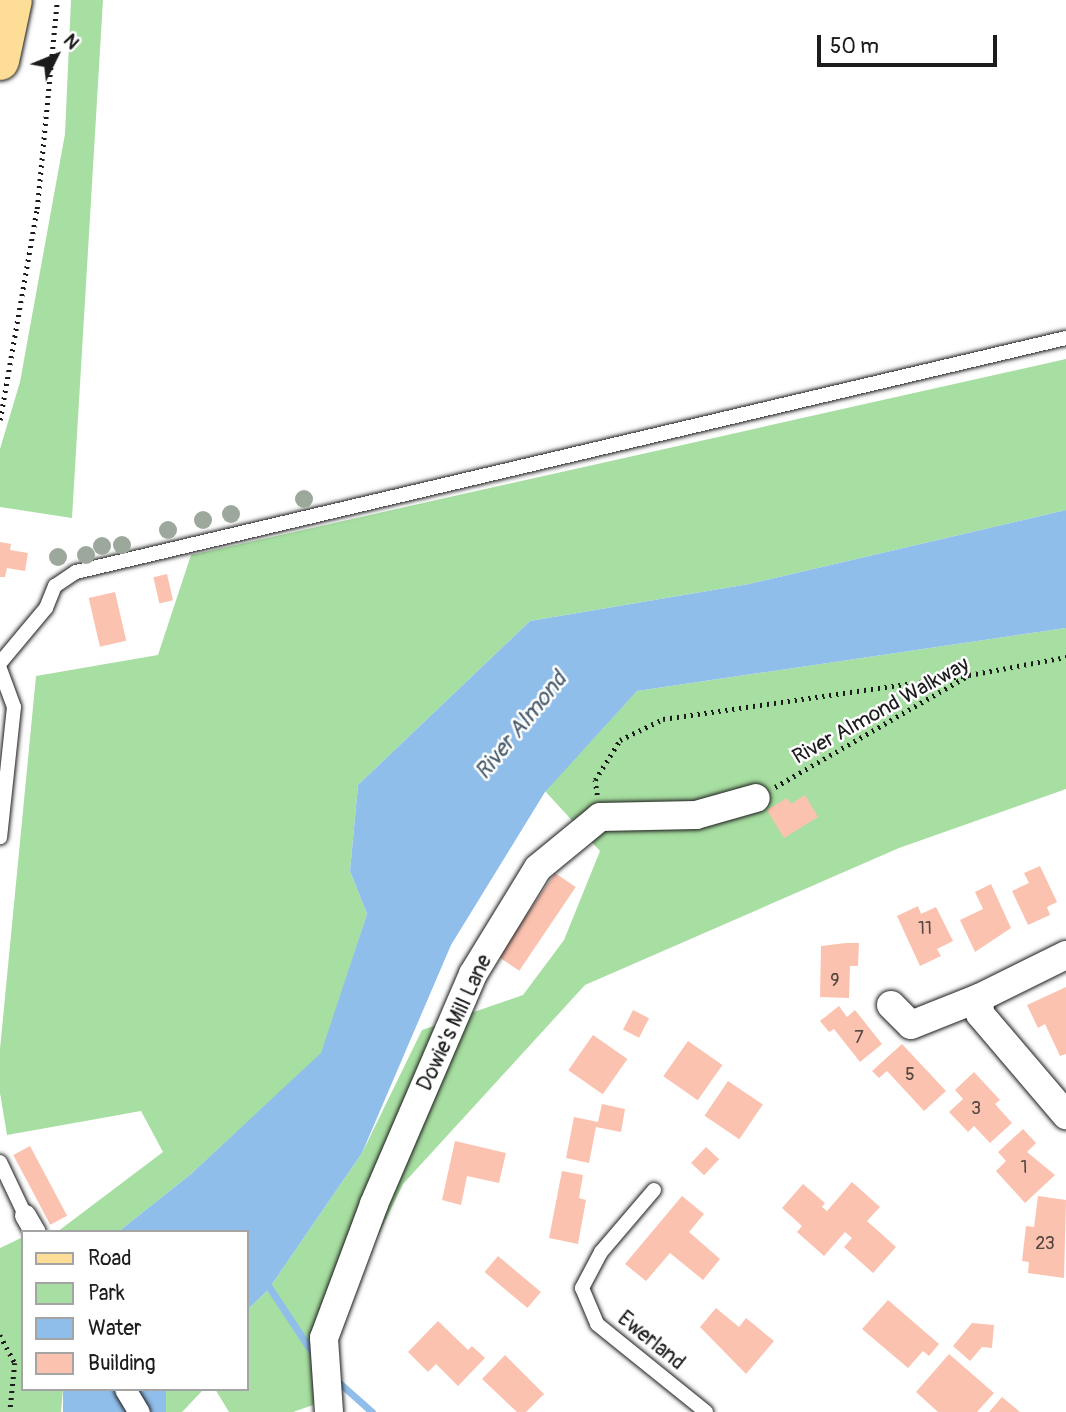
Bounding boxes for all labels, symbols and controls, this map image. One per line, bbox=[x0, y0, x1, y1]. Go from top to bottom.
north arrow bbox=[21, 21, 91, 91]
scale bar bbox=[821, 21, 1001, 65]
text: N bbox=[58, 29, 85, 55]
text: 50 m bbox=[830, 33, 879, 60]
street label: River Almond Walkway bbox=[788, 652, 974, 770]
water label: River Almond bbox=[469, 667, 573, 785]
house number: 11 bbox=[918, 918, 932, 940]
street label: Dowie's Mill Lane bbox=[412, 951, 498, 1095]
house number: 9 bbox=[830, 970, 840, 992]
house number: 7 bbox=[854, 1027, 864, 1049]
house number: 5 bbox=[905, 1064, 915, 1086]
house number: 3 bbox=[971, 1098, 981, 1120]
house number: 1 bbox=[1020, 1157, 1028, 1179]
legend bbox=[21, 1230, 248, 1391]
house number: 23 bbox=[1035, 1233, 1055, 1255]
text: Road bbox=[88, 1245, 132, 1272]
text: Park bbox=[88, 1280, 125, 1307]
street label: Ewerland bbox=[612, 1306, 690, 1376]
text: Water bbox=[88, 1315, 141, 1342]
text: Building bbox=[88, 1350, 155, 1377]

